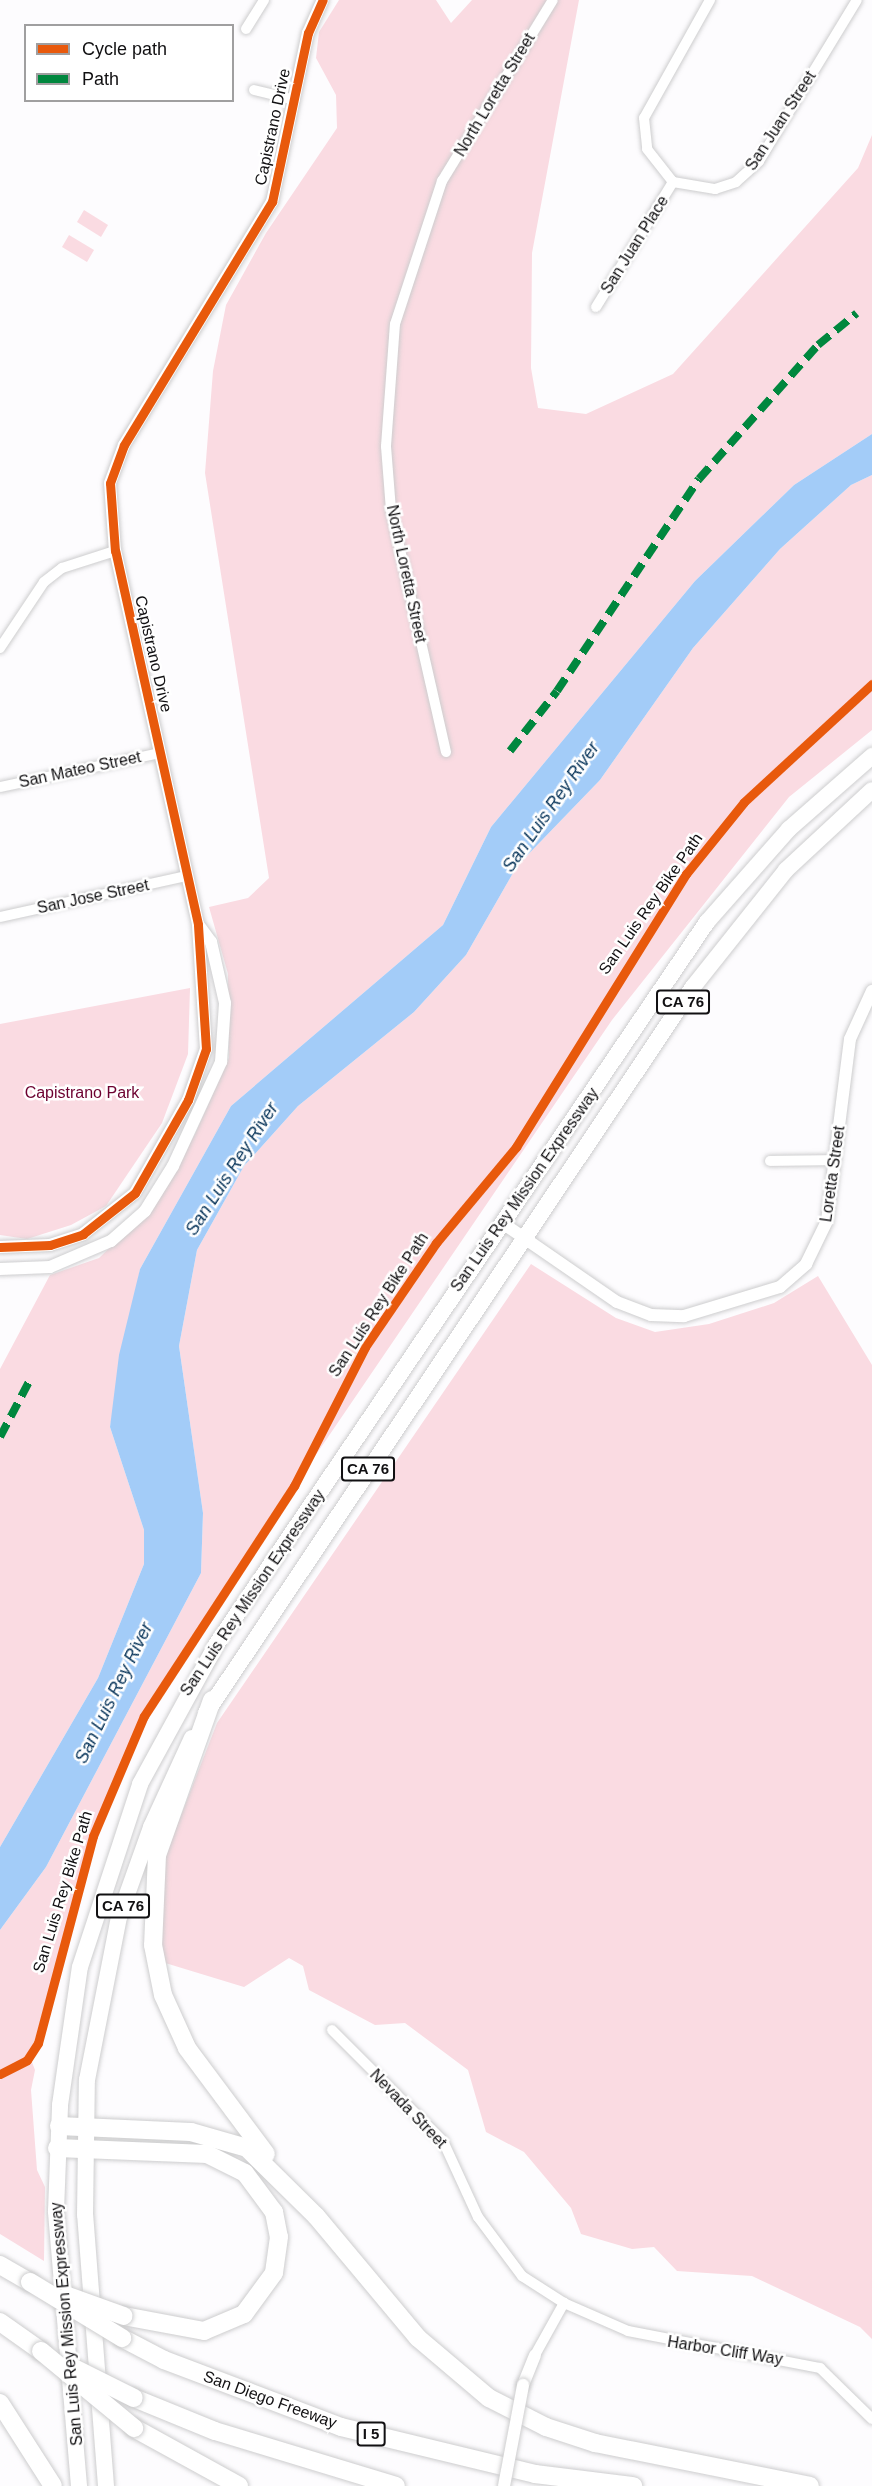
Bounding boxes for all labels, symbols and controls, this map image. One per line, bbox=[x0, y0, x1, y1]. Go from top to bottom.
legend bbox=[24, 24, 234, 102]
street label: North Loretta Street bbox=[451, 30, 539, 160]
text: Cycle path bbox=[82, 39, 167, 59]
street label: Capistrano Drive bbox=[251, 67, 295, 187]
street label: San Juan Street bbox=[742, 68, 820, 174]
text: Path bbox=[82, 69, 119, 89]
street label: San Juan Place bbox=[597, 192, 673, 298]
street label: North Loretta Street bbox=[382, 503, 430, 645]
street label: Capistrano Drive bbox=[130, 594, 176, 714]
water label: San Luis Rey River bbox=[498, 738, 604, 876]
street label: San Mateo Street bbox=[17, 748, 143, 792]
street label: San Luis Rey Bike Path bbox=[595, 830, 707, 978]
street label: San Jose Street bbox=[35, 876, 151, 918]
road number: CA 76 bbox=[654, 990, 712, 1014]
park label: Capistrano Park bbox=[25, 1083, 139, 1103]
street label: San Luis Rey Mission Expressway bbox=[447, 1084, 603, 1296]
water label: San Luis Rey River bbox=[181, 1099, 283, 1239]
street label: Loretta Street bbox=[817, 1125, 849, 1223]
street label: San Luis Rey Bike Path bbox=[325, 1229, 433, 1381]
road number: CA 76 bbox=[340, 1457, 397, 1481]
street label: San Luis Rey Mission Expressway bbox=[177, 1486, 329, 1700]
water label: San Luis Rey River bbox=[71, 1619, 157, 1767]
street label: San Luis Rey Bike Path bbox=[29, 1809, 97, 1975]
road number: CA 76 bbox=[94, 1894, 152, 1918]
street label: Nevada Street bbox=[366, 2066, 450, 2152]
street label: San Luis Rey Mission Expressway bbox=[47, 2201, 87, 2447]
street label: Harbor Cliff Way bbox=[666, 2332, 784, 2370]
street label: San Diego Freeway bbox=[201, 2367, 339, 2433]
road number: I 5 bbox=[356, 2422, 386, 2446]

